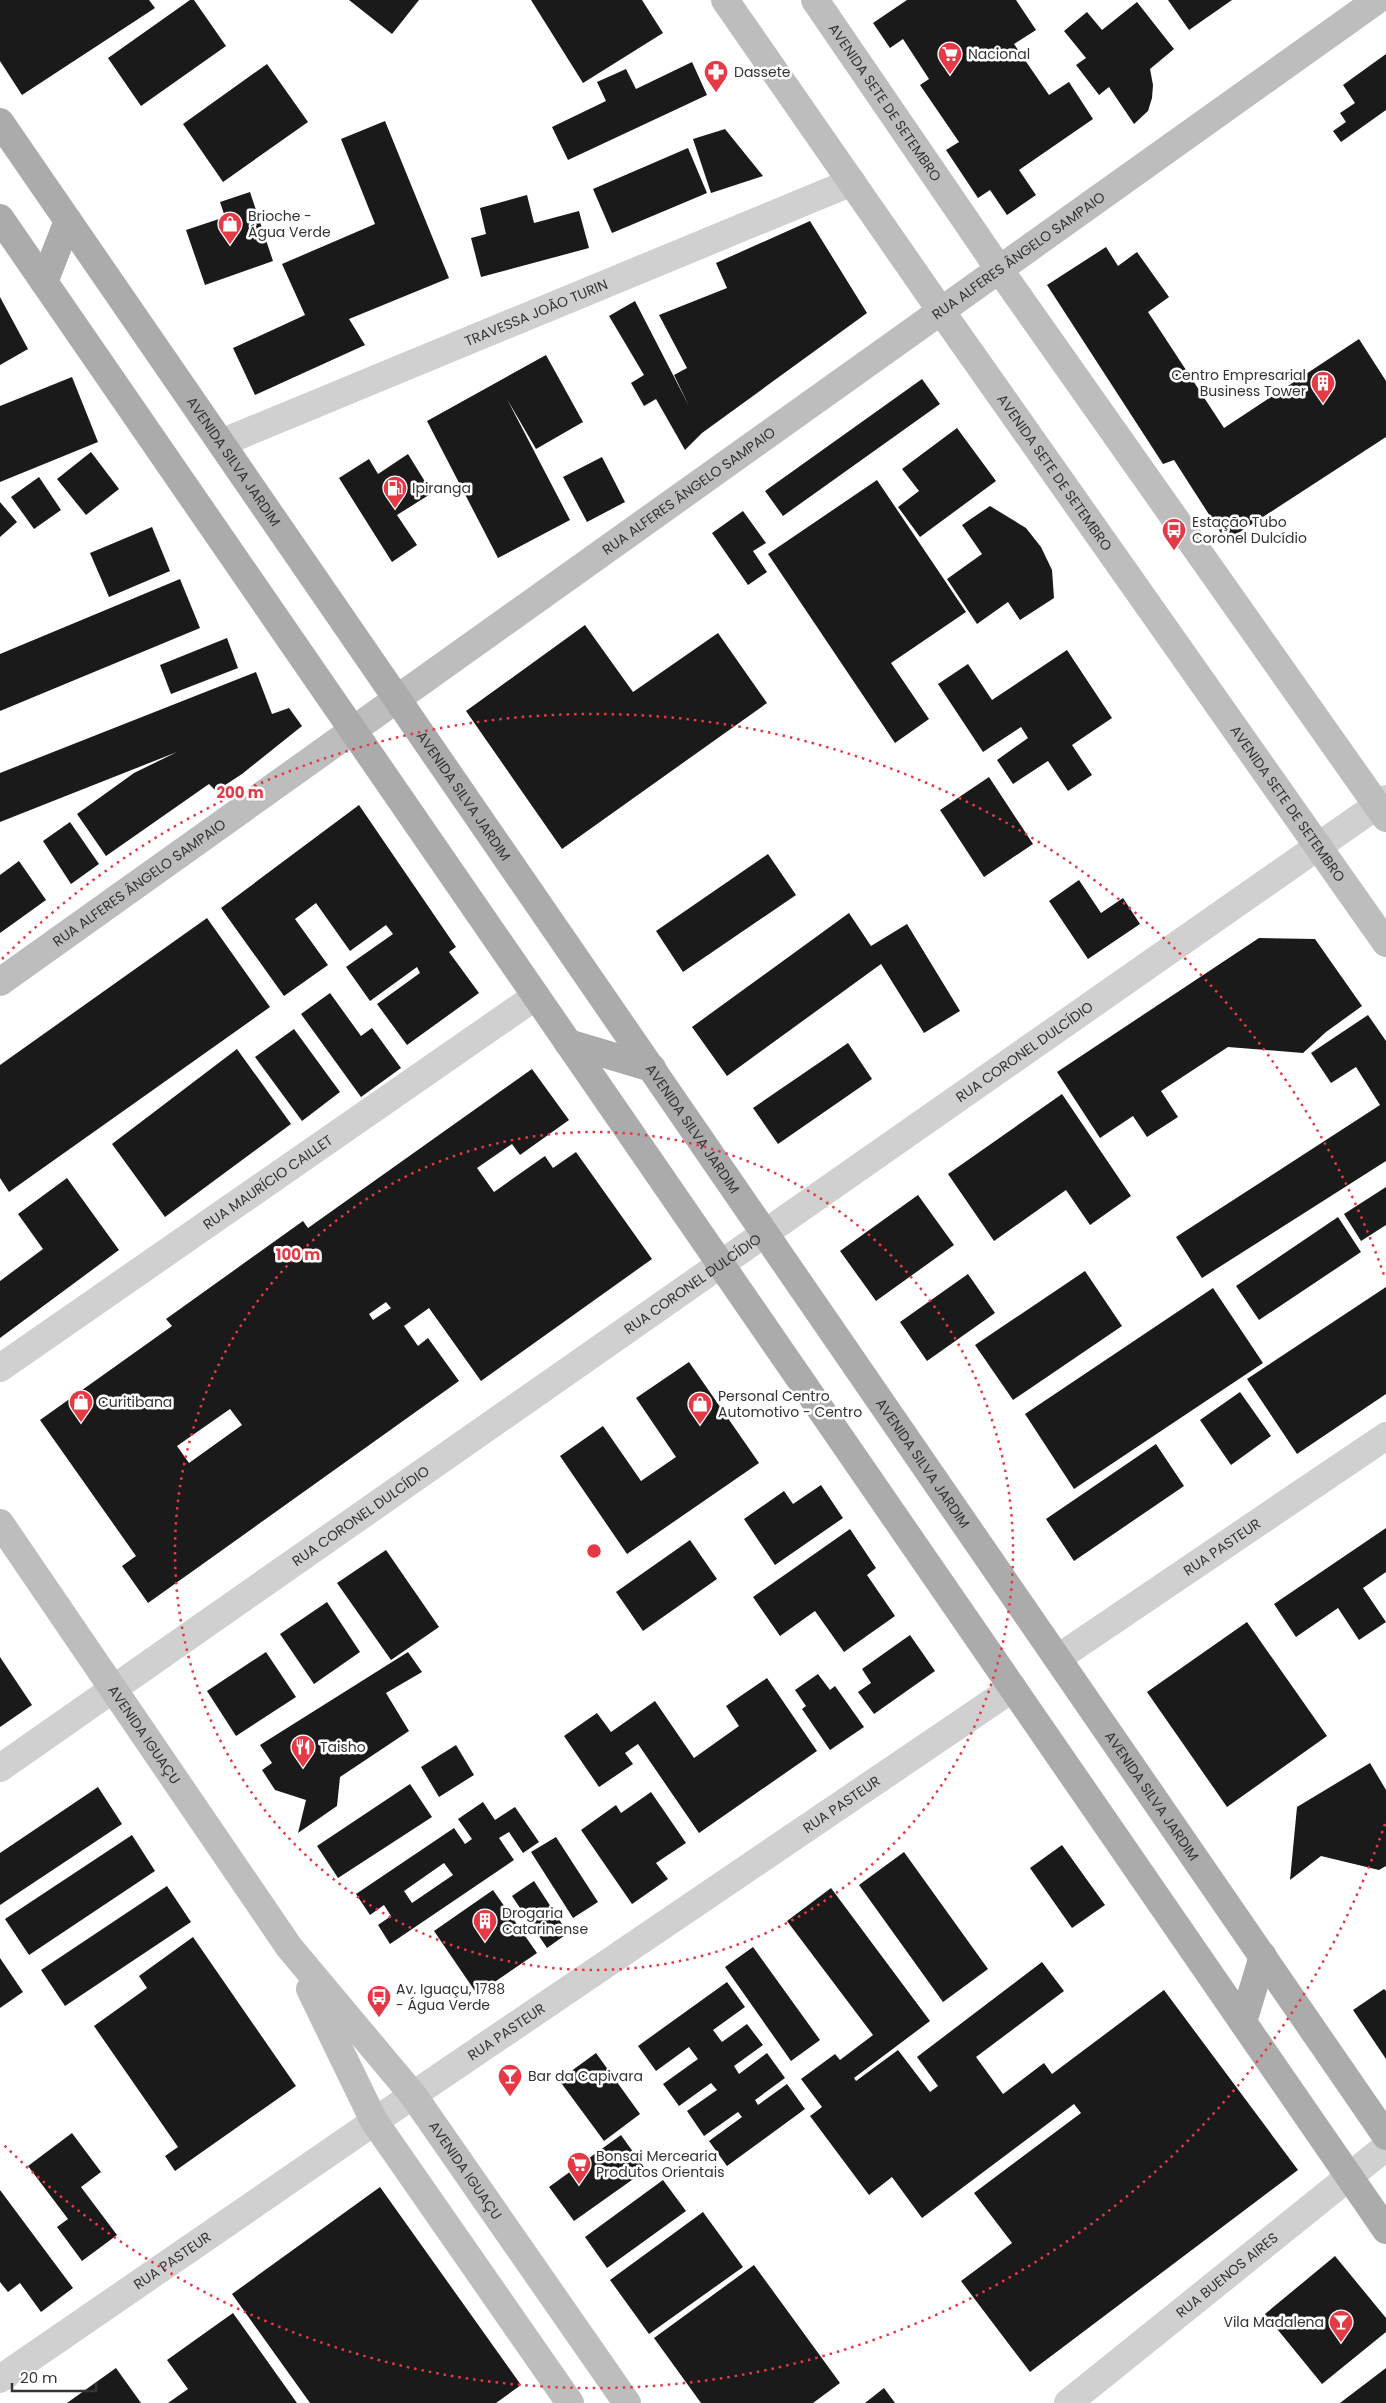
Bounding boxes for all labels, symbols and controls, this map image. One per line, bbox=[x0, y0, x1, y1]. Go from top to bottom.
street label: AVENIDA SETE DE SETEMBRO bbox=[824, 19, 946, 185]
supermarket icon: Nacional bbox=[937, 41, 963, 75]
place label: Nacional bbox=[968, 44, 1030, 64]
pharmacy icon: Dassete bbox=[703, 59, 729, 93]
place label: Dassete bbox=[734, 62, 791, 82]
street label: RUA ALFERES ÂNGELO SAMPAIO bbox=[928, 187, 1109, 324]
place label: Brioche - Água Verde bbox=[248, 206, 331, 242]
shop icon: Brioche - Água Verde bbox=[217, 211, 243, 245]
street label: TRAVESSA JOÃO TURIN bbox=[461, 274, 611, 351]
place label: Centro Empresarial Business Tower bbox=[1171, 365, 1306, 401]
building icon: Centro Empresarial Business Tower bbox=[1310, 370, 1336, 404]
street label: AVENIDA SETE DE SETEMBRO bbox=[992, 390, 1117, 555]
street label: AVENIDA SILVA JARDIM bbox=[182, 392, 285, 530]
street label: RUA ALFERES ÂNGELO SAMPAIO bbox=[598, 422, 779, 559]
fuel station icon: Ipiranga bbox=[382, 475, 408, 509]
place label: Ipiranga bbox=[412, 478, 471, 498]
place label: Estação Tubo Coronel Dulcídio bbox=[1192, 512, 1307, 548]
bus stop icon: Estação Tubo Coronel Dulcídio bbox=[1161, 517, 1187, 551]
street label: AVENIDA SETE DE SETEMBRO bbox=[1226, 721, 1350, 886]
street label: AVENIDA SILVA JARDIM bbox=[412, 727, 516, 865]
text: 200 m bbox=[216, 782, 264, 803]
street label: RUA ALFERES ÂNGELO SAMPAIO bbox=[49, 814, 230, 951]
street label: RUA CORONEL DULCÍDIO bbox=[952, 997, 1097, 1107]
street label: AVENIDA SILVA JARDIM bbox=[641, 1060, 745, 1198]
street label: RUA MAURÍCIO CAILLET bbox=[199, 1130, 337, 1234]
street label: RUA CORONEL DULCÍDIO bbox=[620, 1229, 765, 1339]
text: 100 m bbox=[276, 1244, 320, 1265]
place label: Personal Centro Automotivo - Centro bbox=[718, 1386, 862, 1422]
shop icon: Curitibana bbox=[68, 1389, 94, 1423]
shop icon: Personal Centro Automotivo - Centro bbox=[687, 1391, 713, 1425]
place label: Curitibana bbox=[98, 1392, 172, 1412]
street label: AVENIDA SILVA JARDIM bbox=[871, 1394, 975, 1532]
street label: RUA CORONEL DULCÍDIO bbox=[288, 1461, 433, 1571]
street label: RUA PASTEUR bbox=[1179, 1514, 1265, 1580]
centre of rings bbox=[585, 1542, 603, 1560]
street label: AVENIDA IGUAÇU bbox=[103, 1681, 185, 1788]
street label: AVENIDA SILVA JARDIM bbox=[1100, 1727, 1204, 1865]
restaurant icon: Taisho bbox=[290, 1734, 316, 1768]
place label: Taisho bbox=[320, 1737, 366, 1757]
street label: RUA PASTEUR bbox=[799, 1771, 884, 1838]
place label: Drogaria Catarinense bbox=[502, 1903, 588, 1939]
building icon: Drogaria Catarinense bbox=[472, 1908, 498, 1942]
place label: Av. Iguaçu, 1788 - Água Verde bbox=[396, 1979, 505, 2015]
bus stop icon: Av. Iguaçu, 1788 - Água Verde bbox=[366, 1984, 392, 2018]
street label: RUA PASTEUR bbox=[464, 1998, 549, 2065]
bar icon: Bar da Capivara bbox=[497, 2063, 523, 2097]
place label: Bar da Capivara bbox=[528, 2066, 643, 2086]
street label: AVENIDA IGUAÇU bbox=[424, 2117, 507, 2224]
place label: Bonsai Mercearia Produtos Orientais bbox=[596, 2146, 724, 2182]
supermarket icon: Bonsai Mercearia Produtos Orientais bbox=[566, 2151, 592, 2185]
street label: RUA PASTEUR bbox=[130, 2227, 215, 2294]
street label: RUA BUENOS AIRES bbox=[1172, 2228, 1282, 2322]
bar icon: Vila Madalena bbox=[1328, 2309, 1354, 2343]
place label: Vila Madalena bbox=[1223, 2312, 1324, 2332]
scale bar bbox=[12, 2360, 96, 2392]
text: 20 m bbox=[20, 2367, 58, 2388]

